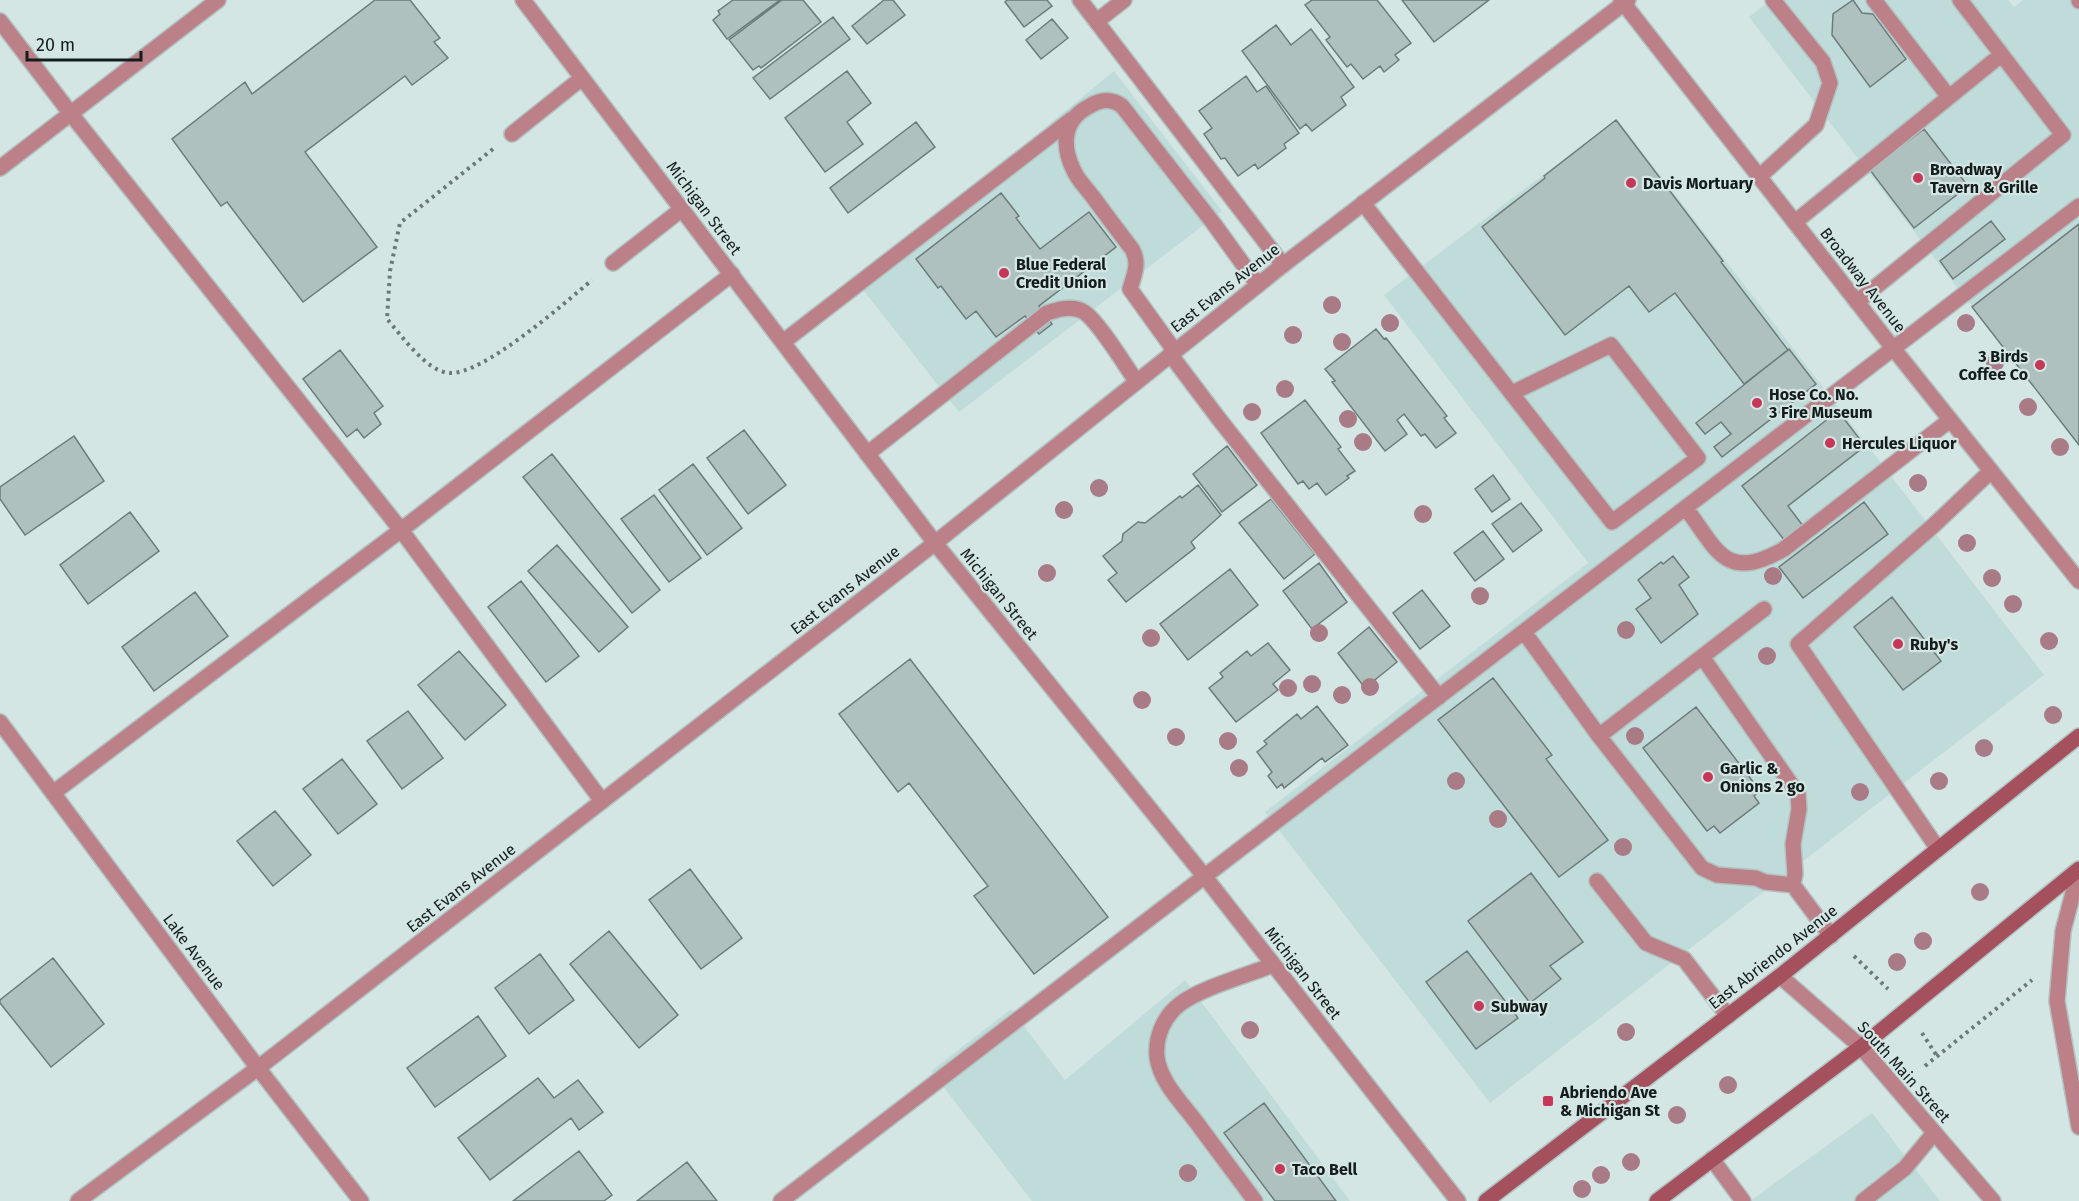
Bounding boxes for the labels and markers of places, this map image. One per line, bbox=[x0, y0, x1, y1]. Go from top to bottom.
place label: Broadway Tavern & Grille bbox=[1930, 160, 2038, 197]
marker: Broadway Tavern & Grille bbox=[1911, 171, 1925, 185]
place label: Davis Mortuary bbox=[1643, 174, 1754, 193]
marker: Davis Mortuary bbox=[1624, 176, 1638, 190]
place label: Blue Federal Credit Union bbox=[1016, 255, 1107, 292]
marker: Blue Federal Credit Union bbox=[997, 266, 1011, 280]
place label: 3 Birds Coffee Co bbox=[1959, 347, 2028, 384]
marker: 3 Birds Coffee Co bbox=[2033, 358, 2047, 372]
place label: Hose Co. No. 3 Fire Museum bbox=[1768, 385, 1872, 422]
marker: Hose Co. No. 3 Fire Museum bbox=[1750, 396, 1764, 410]
place label: Hercules Liquor bbox=[1842, 434, 1957, 453]
marker: Hercules Liquor bbox=[1823, 436, 1837, 450]
place label: Ruby's bbox=[1910, 635, 1958, 654]
marker: Ruby's bbox=[1891, 637, 1905, 651]
place label: Garlic & Onions 2 go bbox=[1720, 759, 1805, 796]
marker: Garlic & Onions 2 go bbox=[1701, 770, 1715, 784]
place label: Subway bbox=[1491, 997, 1548, 1016]
marker: Subway bbox=[1472, 999, 1486, 1013]
place label: Abriendo Ave & Michigan St bbox=[1559, 1083, 1661, 1120]
marker: Abriendo Ave & Michigan St bbox=[1541, 1094, 1555, 1108]
place label: Taco Bell bbox=[1292, 1160, 1358, 1179]
marker: Taco Bell bbox=[1273, 1162, 1287, 1176]

